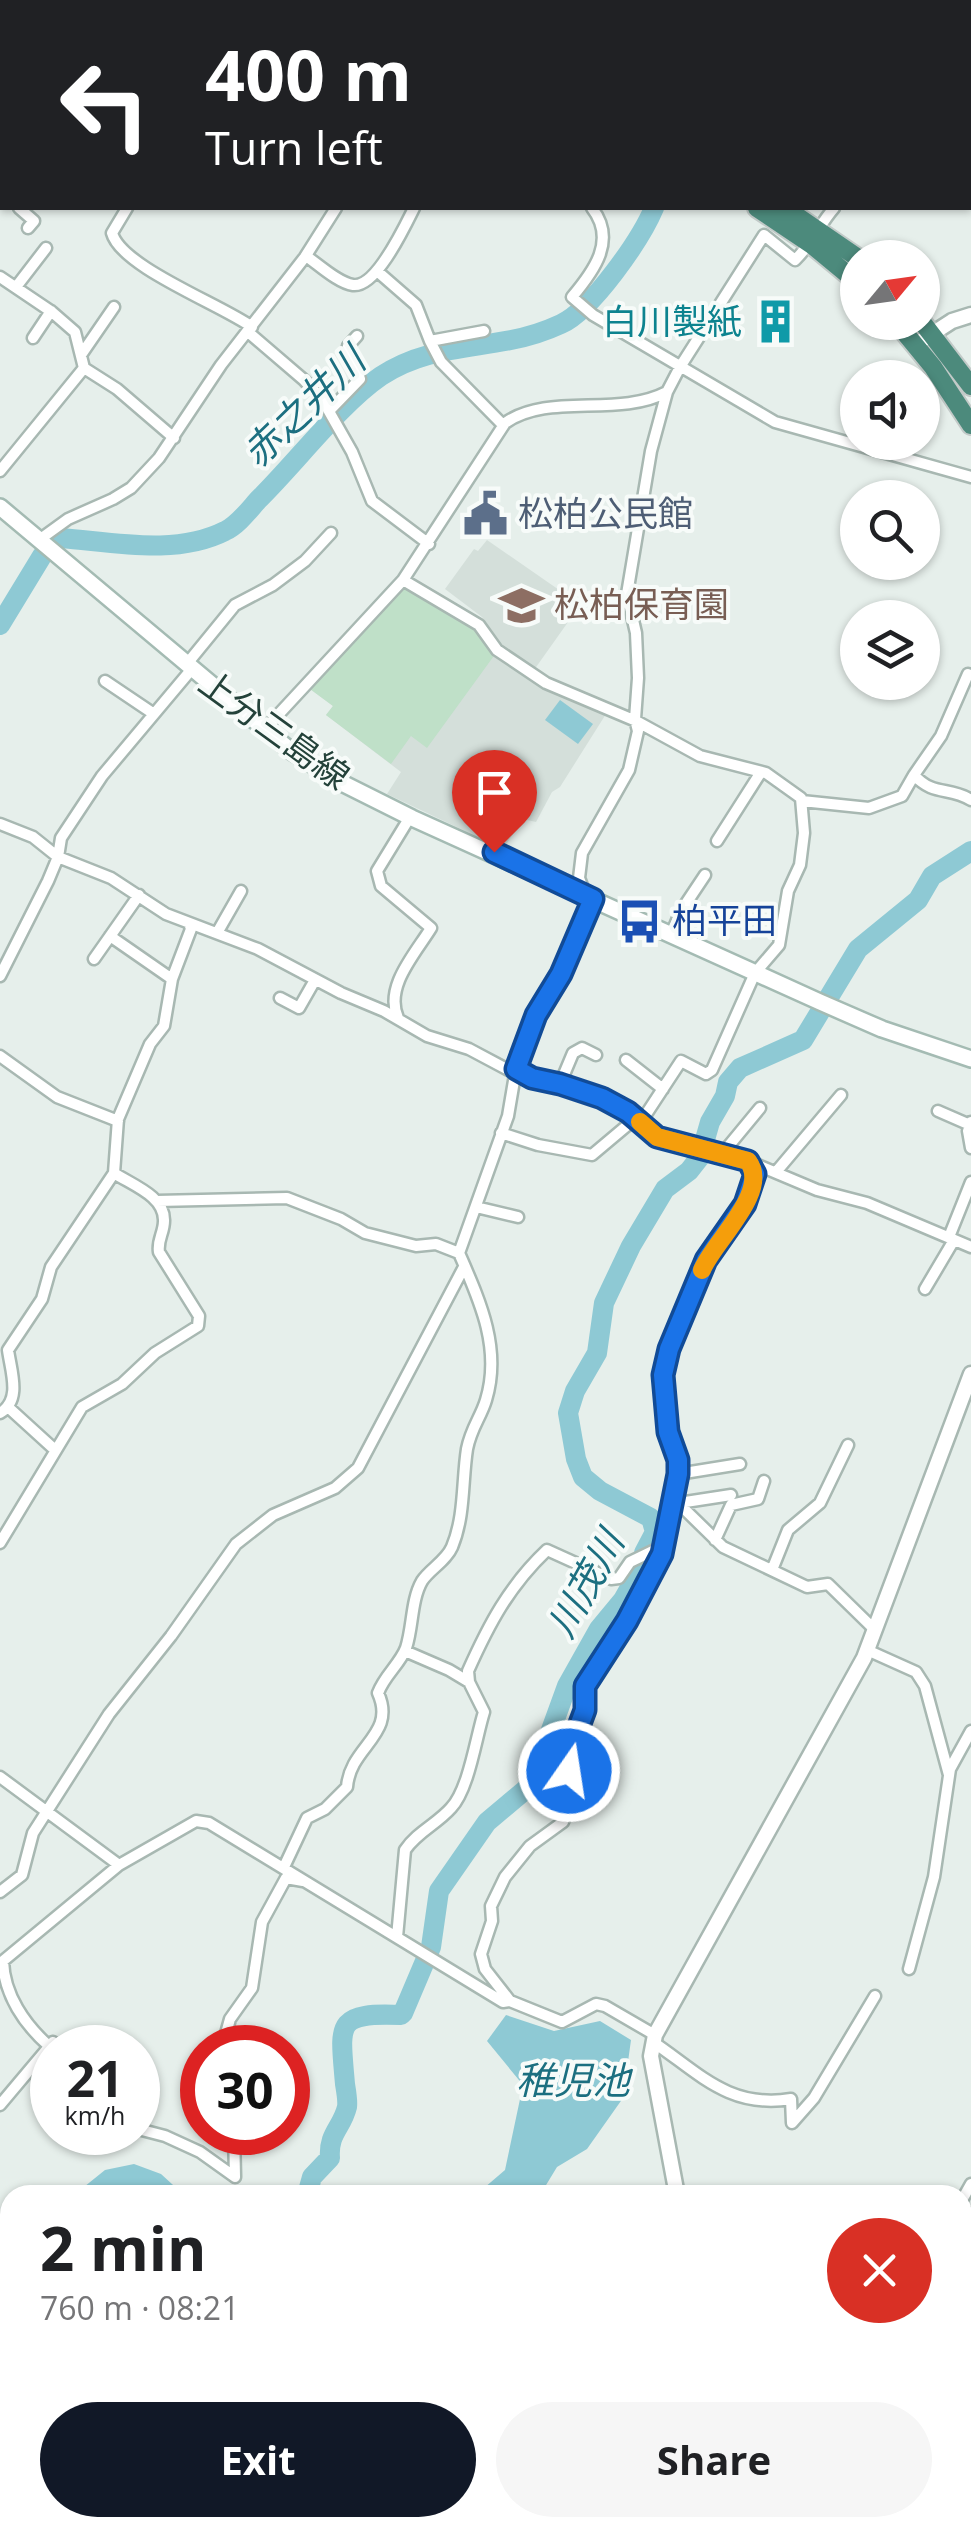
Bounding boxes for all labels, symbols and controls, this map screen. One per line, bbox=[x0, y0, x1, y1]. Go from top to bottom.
text: 400 m bbox=[205, 26, 412, 122]
icon: left bbox=[40, 40, 170, 170]
text: Turn left bbox=[205, 117, 383, 178]
north arrow bbox=[840, 240, 940, 340]
map controls bbox=[840, 240, 940, 700]
place label: 白川製紙 bbox=[602, 297, 742, 344]
building icon: 白川製紙 bbox=[751, 298, 799, 346]
water label: 赤之井川 bbox=[230, 331, 378, 477]
button: sound bbox=[840, 360, 940, 460]
button: search bbox=[840, 480, 940, 580]
place label: 松柏公民館 bbox=[518, 489, 693, 536]
public building icon: 松柏公民館 bbox=[461, 490, 509, 538]
place label: 松柏保育園 bbox=[554, 580, 729, 627]
school or university icon: 松柏保育園 bbox=[497, 581, 545, 629]
button: layers bbox=[840, 600, 940, 700]
street label: 上分三島線 bbox=[190, 658, 359, 799]
pin bbox=[452, 750, 537, 853]
icon: arrive bbox=[467, 765, 522, 820]
place label: 柏平田 bbox=[672, 896, 777, 943]
bus stop icon: 柏平田 bbox=[615, 897, 663, 945]
water label: 川茂川 bbox=[534, 1517, 637, 1645]
position arrow bbox=[517, 1719, 621, 1823]
speed limit sign: 30 bbox=[180, 2025, 310, 2155]
text: 21 bbox=[66, 2044, 124, 2112]
water label: 稚児池 bbox=[516, 2053, 634, 2105]
text: km/h bbox=[65, 2098, 125, 2132]
text: 2 min bbox=[40, 2207, 207, 2289]
button: close bbox=[827, 2218, 932, 2323]
text: 760 m · 08:21 bbox=[40, 2286, 239, 2329]
button: Exit bbox=[40, 2402, 476, 2517]
button: Share bbox=[496, 2402, 932, 2517]

